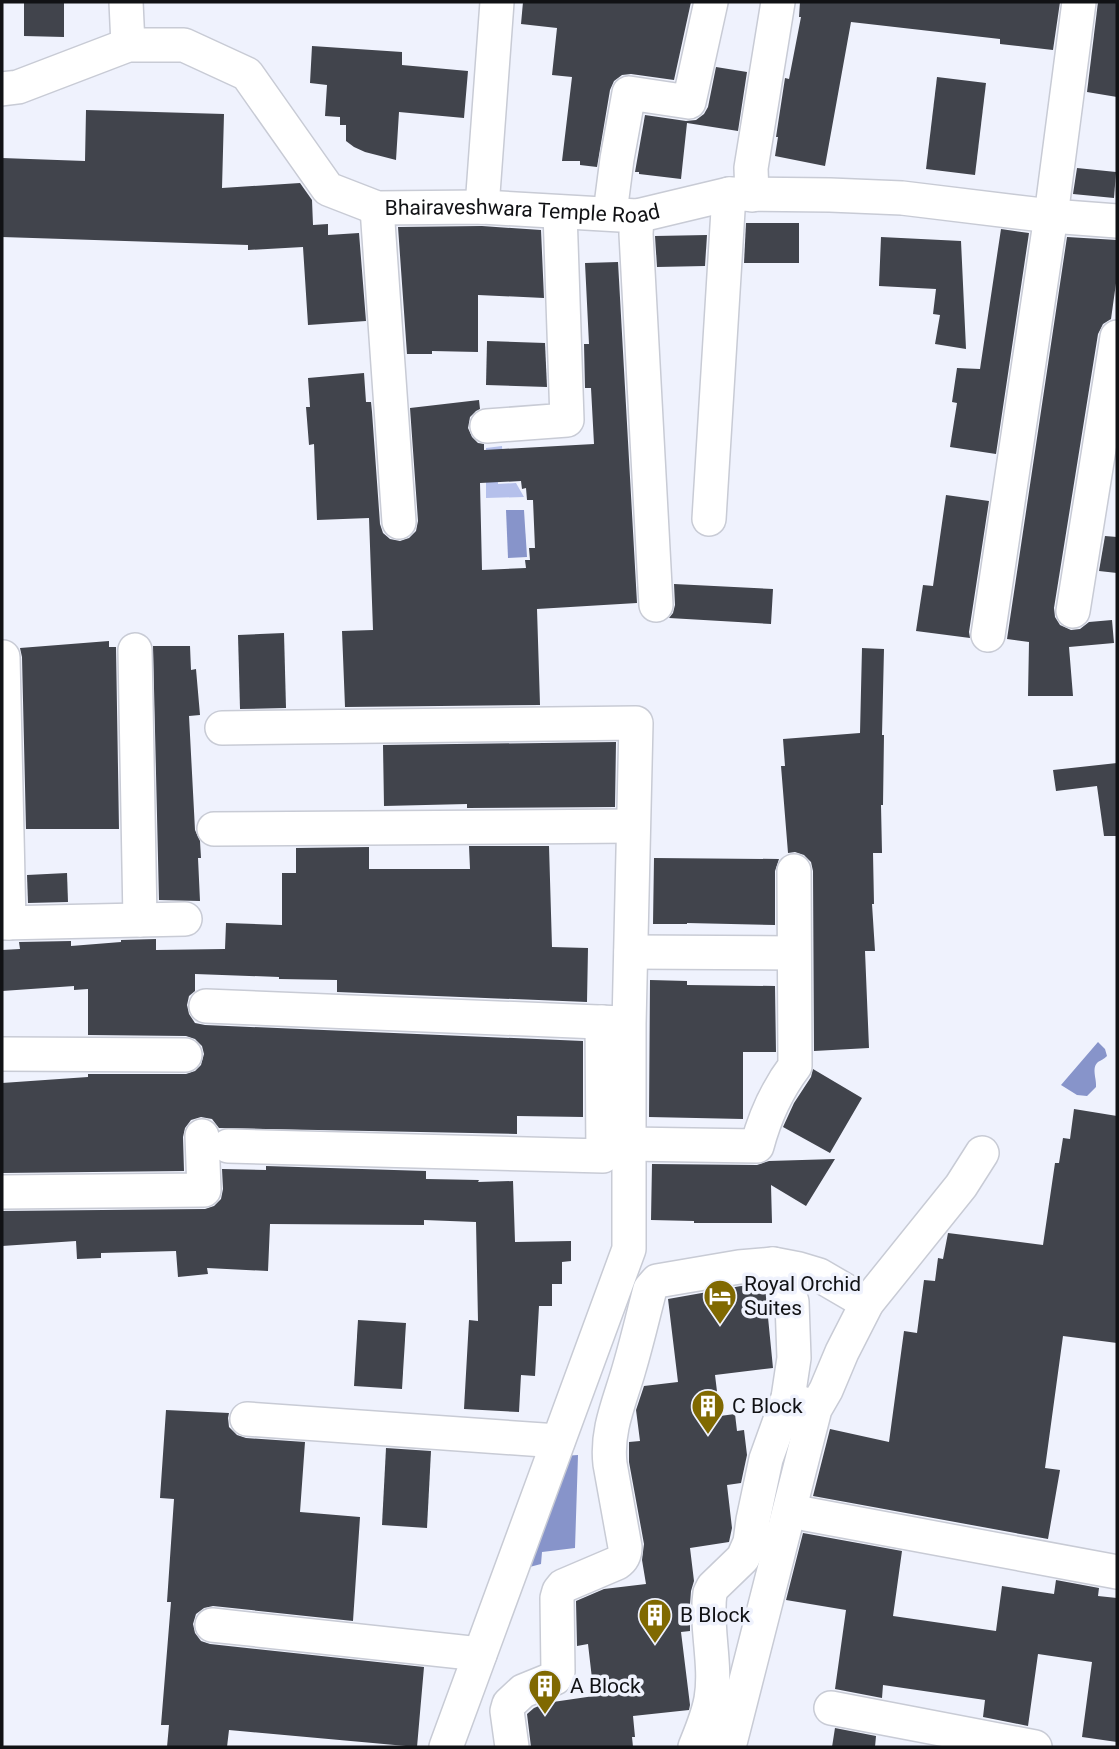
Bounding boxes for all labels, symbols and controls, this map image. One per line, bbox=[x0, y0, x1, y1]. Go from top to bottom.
street label: Bhairaveshwara Temple Road bbox=[385, 195, 662, 228]
place label: Royal Orchid Suites bbox=[744, 1272, 861, 1320]
hotel icon: Royal Orchid Suites bbox=[701, 1277, 739, 1326]
building icon: C Block bbox=[689, 1387, 727, 1436]
place label: C Block bbox=[732, 1394, 803, 1418]
building icon: B Block bbox=[636, 1596, 674, 1645]
place label: B Block bbox=[680, 1603, 750, 1627]
building icon: A Block bbox=[526, 1667, 564, 1716]
place label: A Block bbox=[570, 1674, 641, 1698]

